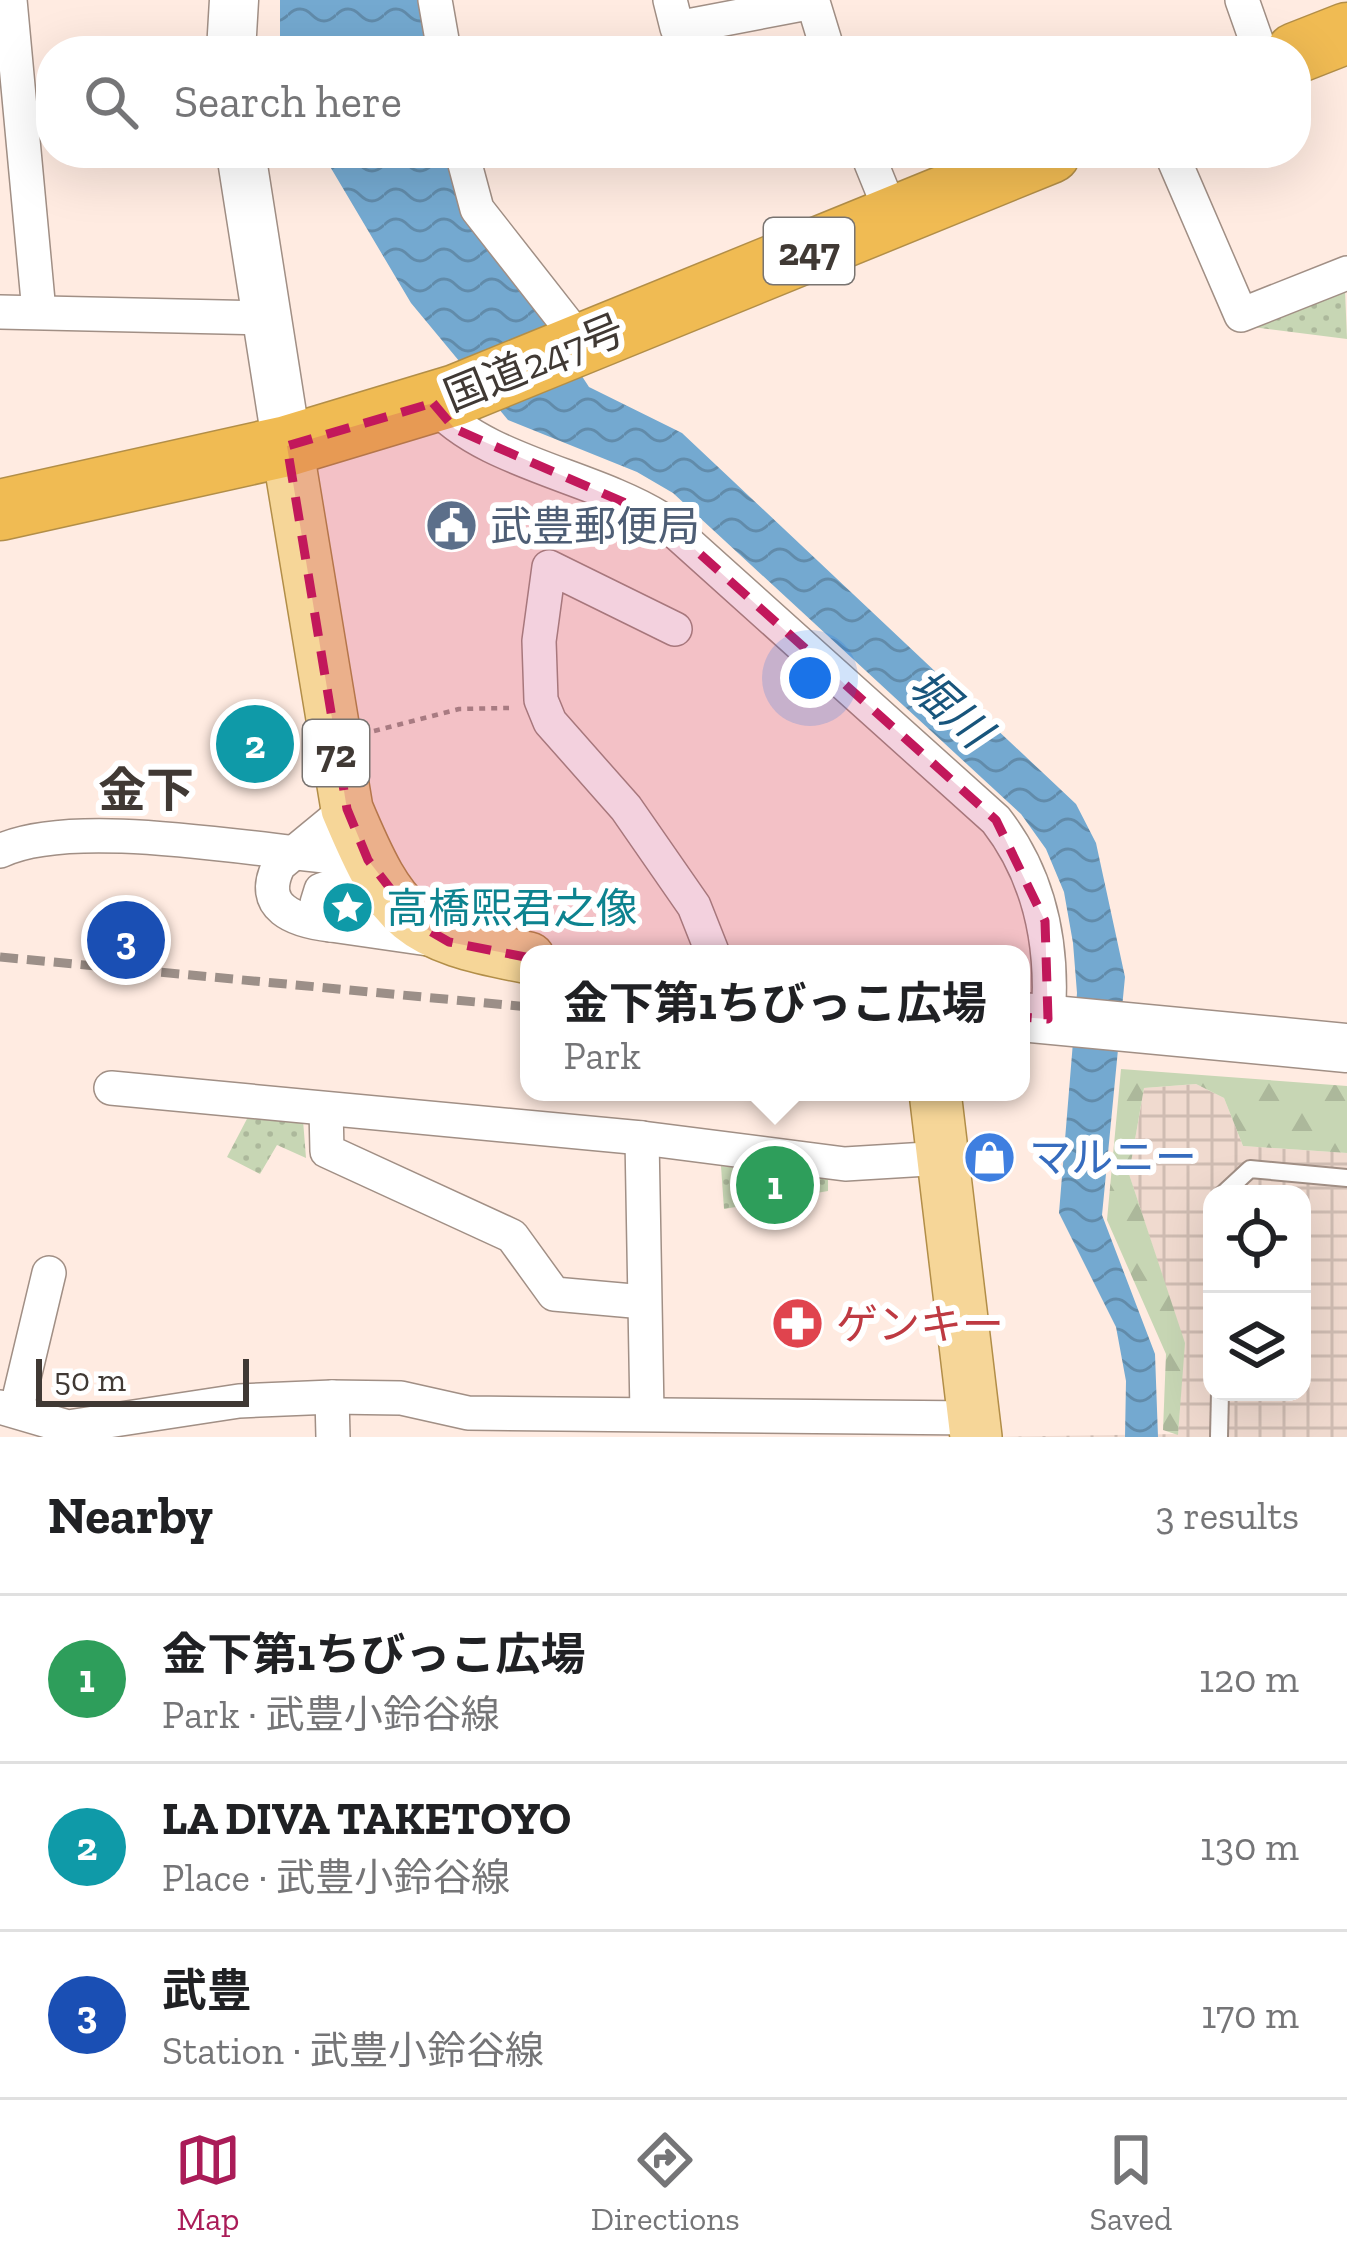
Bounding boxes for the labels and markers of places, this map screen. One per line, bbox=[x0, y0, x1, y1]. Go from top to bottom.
public building icon: 武豊郵便局 bbox=[423, 498, 479, 554]
place label: 武豊郵便局 bbox=[490, 501, 700, 552]
pin: 2 bbox=[216, 699, 294, 789]
place icon: 高橋煕君之像 bbox=[319, 880, 375, 936]
place label: 高橋煕君之像 bbox=[386, 883, 638, 934]
pin: 3 bbox=[87, 895, 165, 985]
shop icon: マルニー bbox=[962, 1129, 1018, 1185]
place label: マルニー bbox=[1029, 1132, 1197, 1183]
pin: 1 bbox=[736, 1140, 814, 1230]
pharmacy icon: ゲンキー bbox=[769, 1296, 825, 1352]
place label: ゲンキー bbox=[836, 1299, 1004, 1350]

